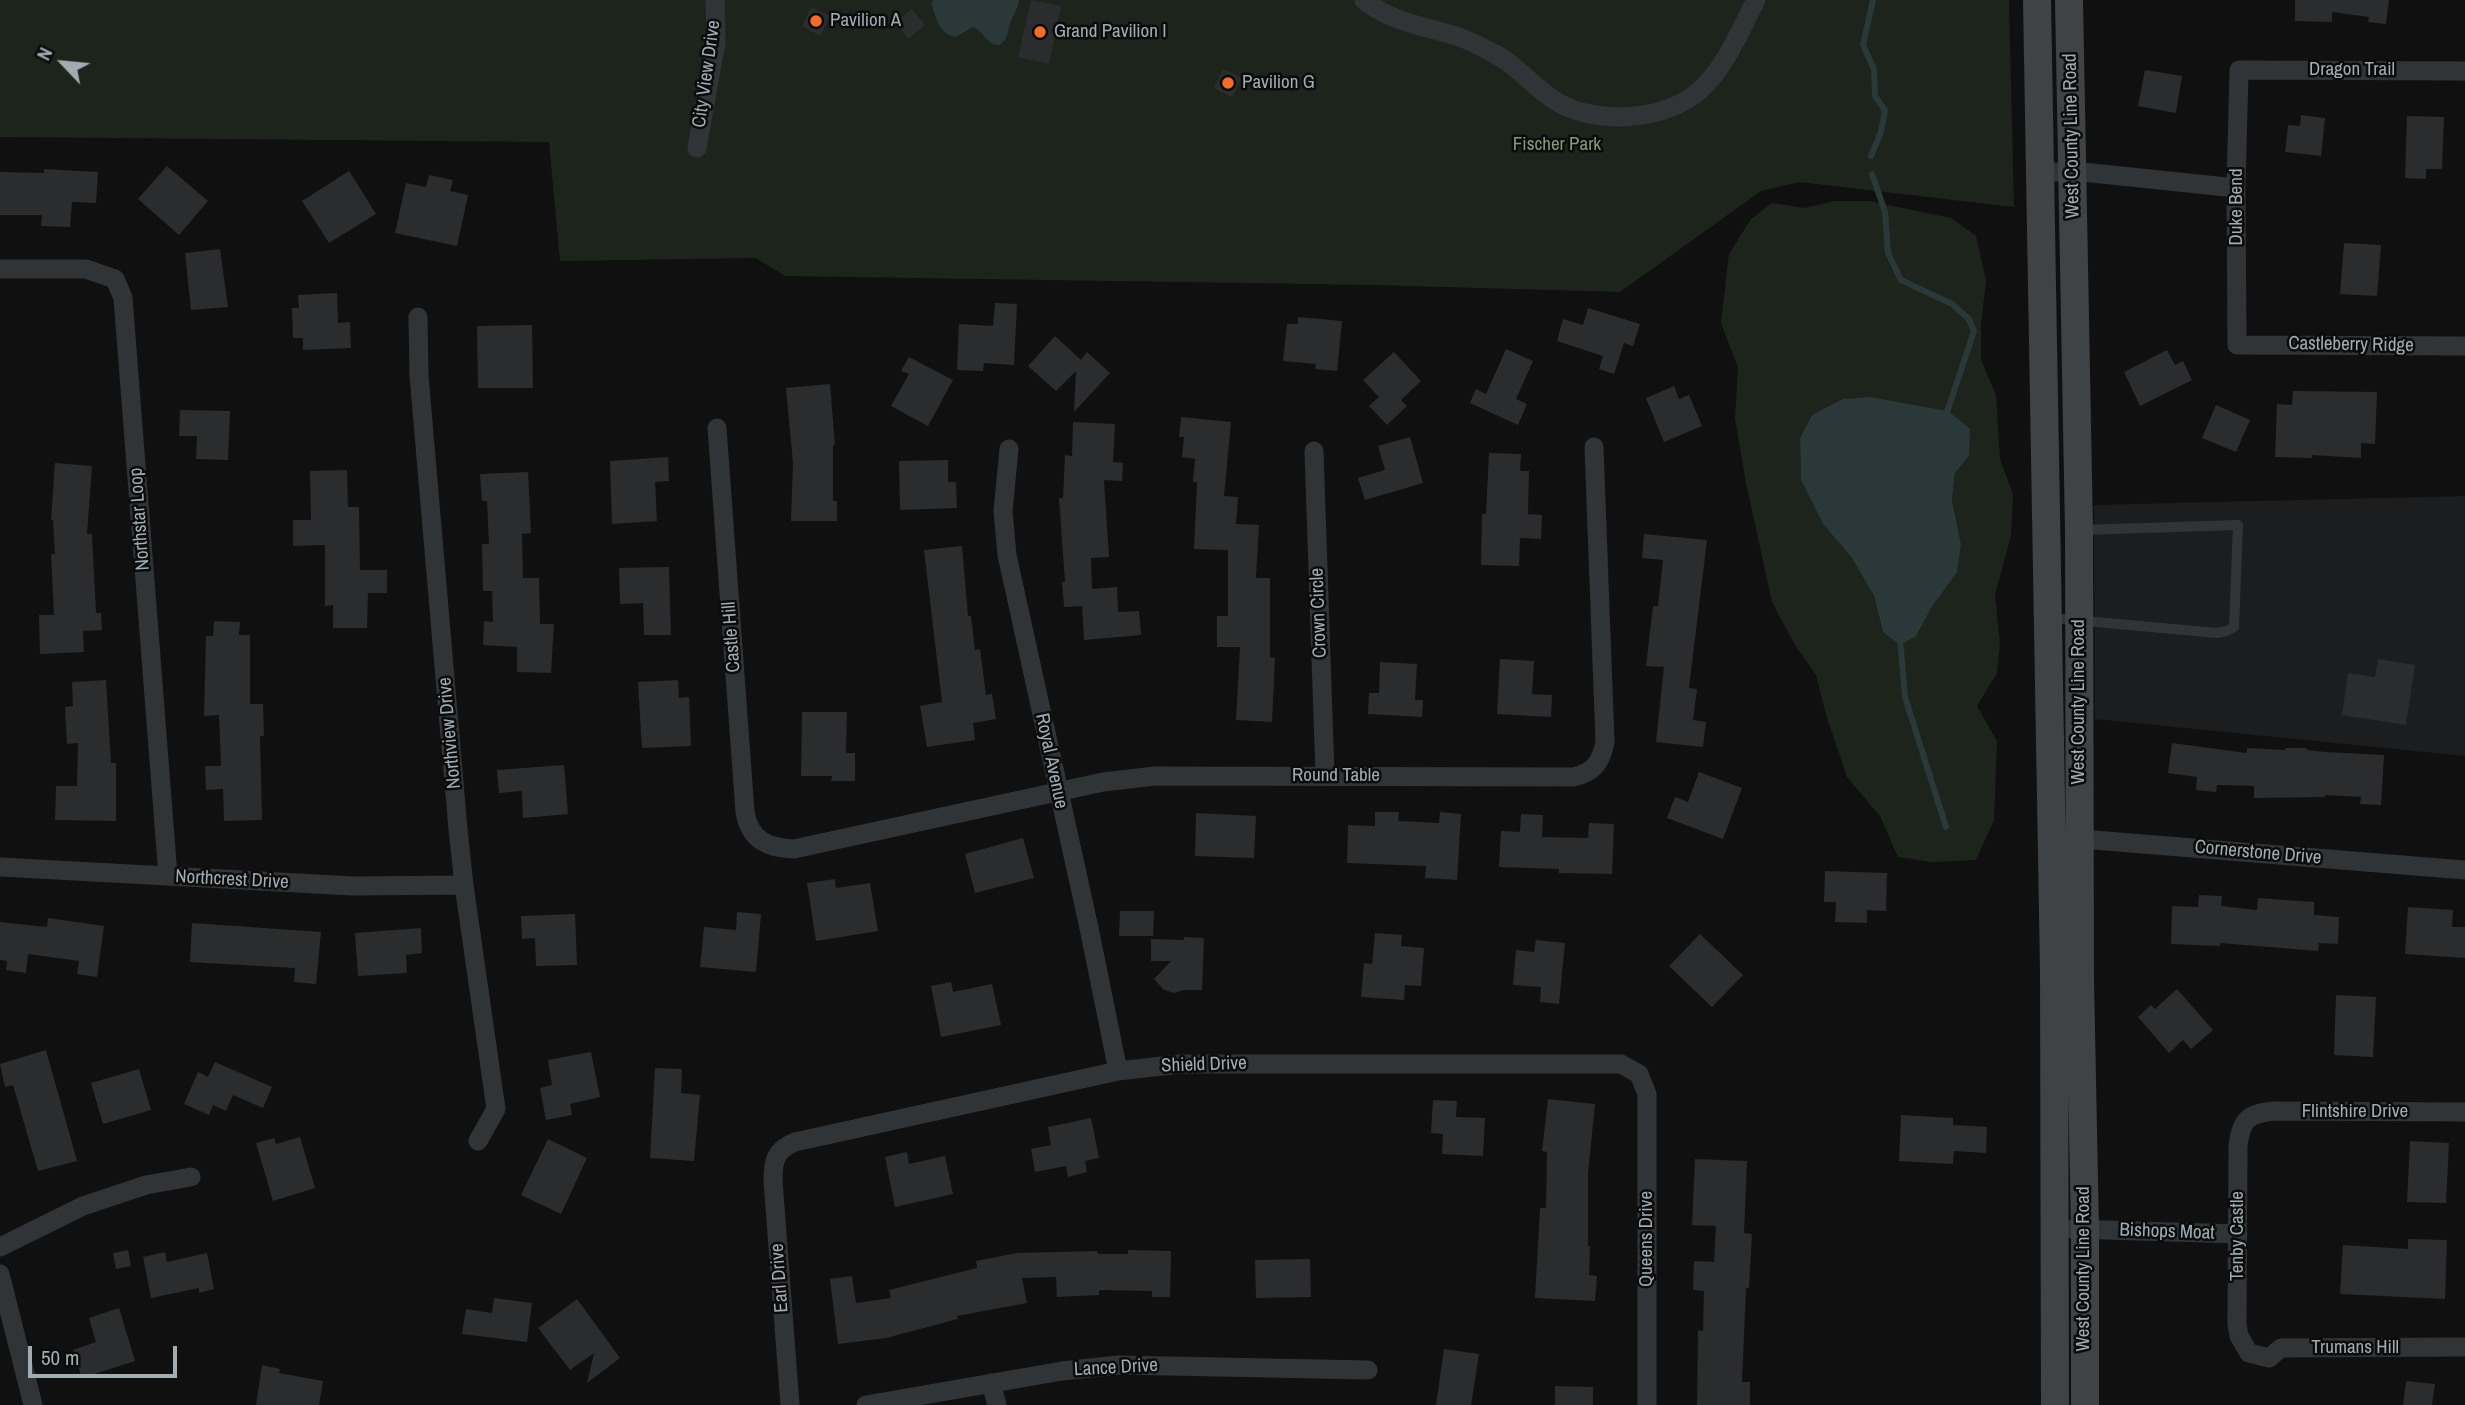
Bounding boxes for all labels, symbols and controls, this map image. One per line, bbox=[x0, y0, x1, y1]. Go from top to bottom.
place label: Pavilion A bbox=[830, 10, 901, 32]
marker: Pavilion A bbox=[808, 13, 824, 29]
street label: City View Drive bbox=[688, 19, 726, 129]
place label: Grand Pavilion I bbox=[1054, 21, 1167, 43]
marker: Grand Pavilion I bbox=[1032, 24, 1048, 40]
north arrow bbox=[28, 28, 98, 98]
text: N bbox=[30, 43, 58, 65]
street label: West County Line Road bbox=[2059, 53, 2085, 219]
street label: Dragon Trail bbox=[2309, 59, 2395, 81]
place label: Pavilion G bbox=[1242, 72, 1315, 94]
marker: Pavilion G bbox=[1220, 75, 1236, 91]
park label: Fischer Park bbox=[1513, 134, 1601, 156]
street label: Duke Bend bbox=[2226, 168, 2248, 246]
street label: Castleberry Ridge bbox=[2288, 333, 2414, 357]
street label: Northstar Loop bbox=[125, 467, 155, 571]
street label: Crown Circle bbox=[1306, 568, 1332, 658]
street label: Castle Hill bbox=[718, 601, 746, 673]
street label: West County Line Road bbox=[2068, 619, 2090, 785]
street label: Northview Drive bbox=[434, 676, 466, 790]
street label: Royal Avenue bbox=[1030, 711, 1072, 811]
street label: Round Table bbox=[1292, 765, 1380, 787]
street label: Cornerstone Drive bbox=[2194, 836, 2322, 870]
street label: Northcrest Drive bbox=[175, 866, 289, 894]
street label: Shield Drive bbox=[1161, 1052, 1247, 1078]
street label: Flintshire Drive bbox=[2302, 1101, 2408, 1123]
street label: West County Line Road bbox=[2073, 1186, 2095, 1352]
street label: Queens Drive bbox=[1636, 1191, 1658, 1287]
street label: Tenby Castle bbox=[2227, 1191, 2249, 1281]
street label: Bishops Moat bbox=[2119, 1219, 2215, 1245]
street label: Earl Drive bbox=[766, 1243, 794, 1313]
scale bar bbox=[32, 1332, 180, 1376]
street label: Trumans Hill bbox=[2311, 1337, 2399, 1359]
text: 50 m bbox=[41, 1343, 79, 1372]
street label: Lance Drive bbox=[1073, 1354, 1159, 1382]

